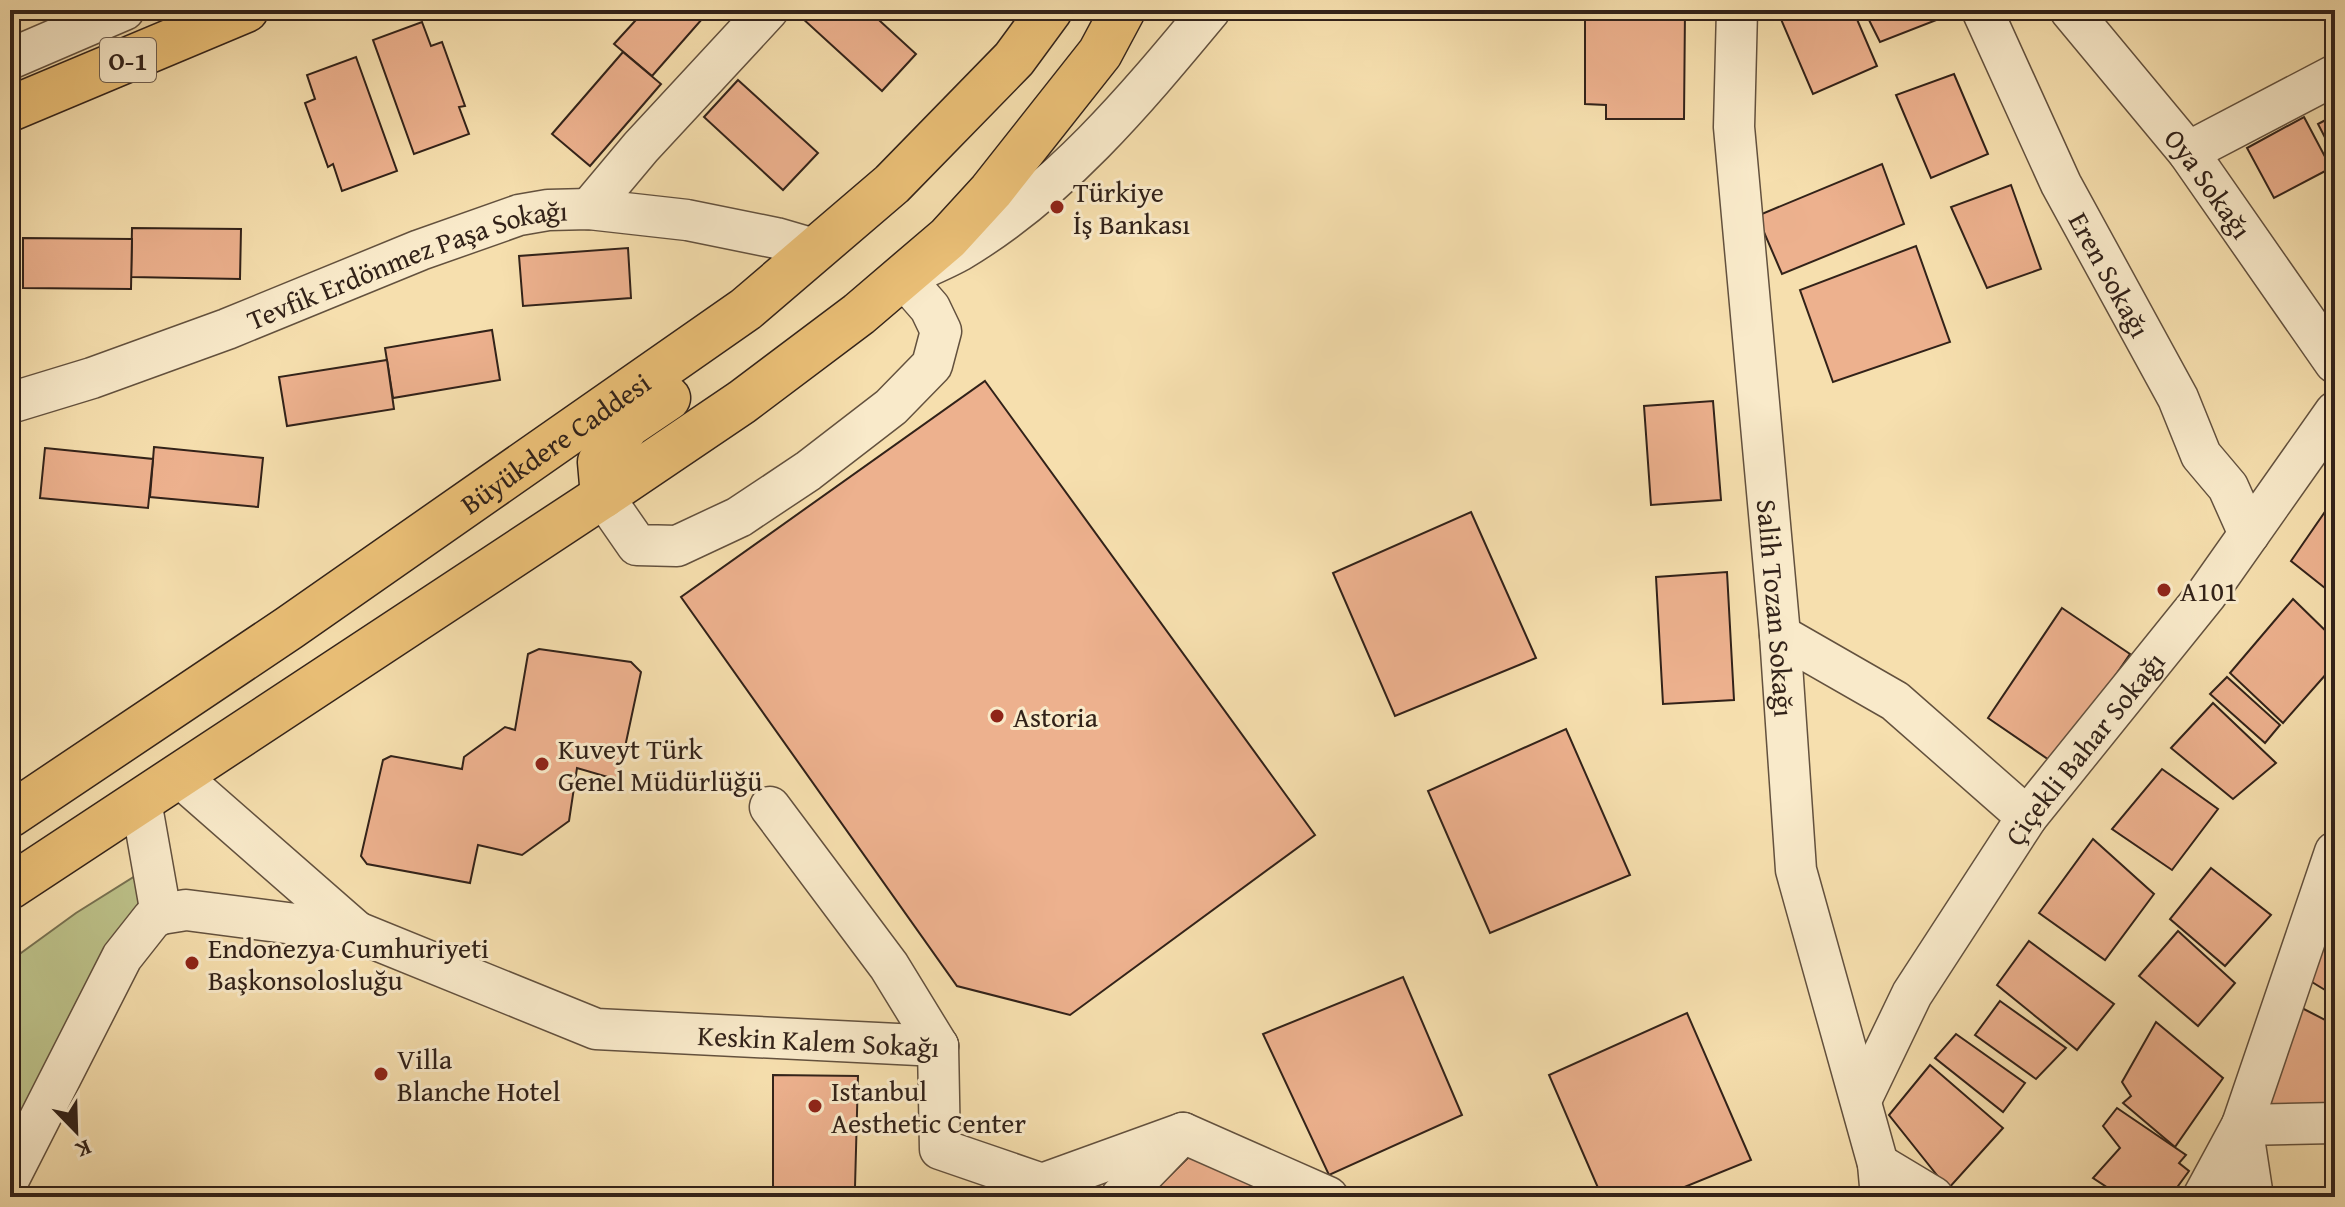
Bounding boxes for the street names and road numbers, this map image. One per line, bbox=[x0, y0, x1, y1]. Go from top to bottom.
road number: O-1 bbox=[100, 38, 156, 82]
street label: Oya Sokağı bbox=[2155, 119, 2263, 247]
street label: Tevfik Erdönmez Paşa Sokağı bbox=[240, 189, 568, 339]
street label: Eren Sokağı bbox=[2059, 204, 2161, 345]
street label: Büyükdere Caddesi bbox=[451, 362, 658, 523]
street label: Salih Tozan Sokağı bbox=[1747, 498, 1806, 718]
street label: Çiçekli Bahar Sokağı bbox=[1994, 642, 2174, 853]
street label: Keskin Kalem Sokağı bbox=[697, 1014, 940, 1067]

